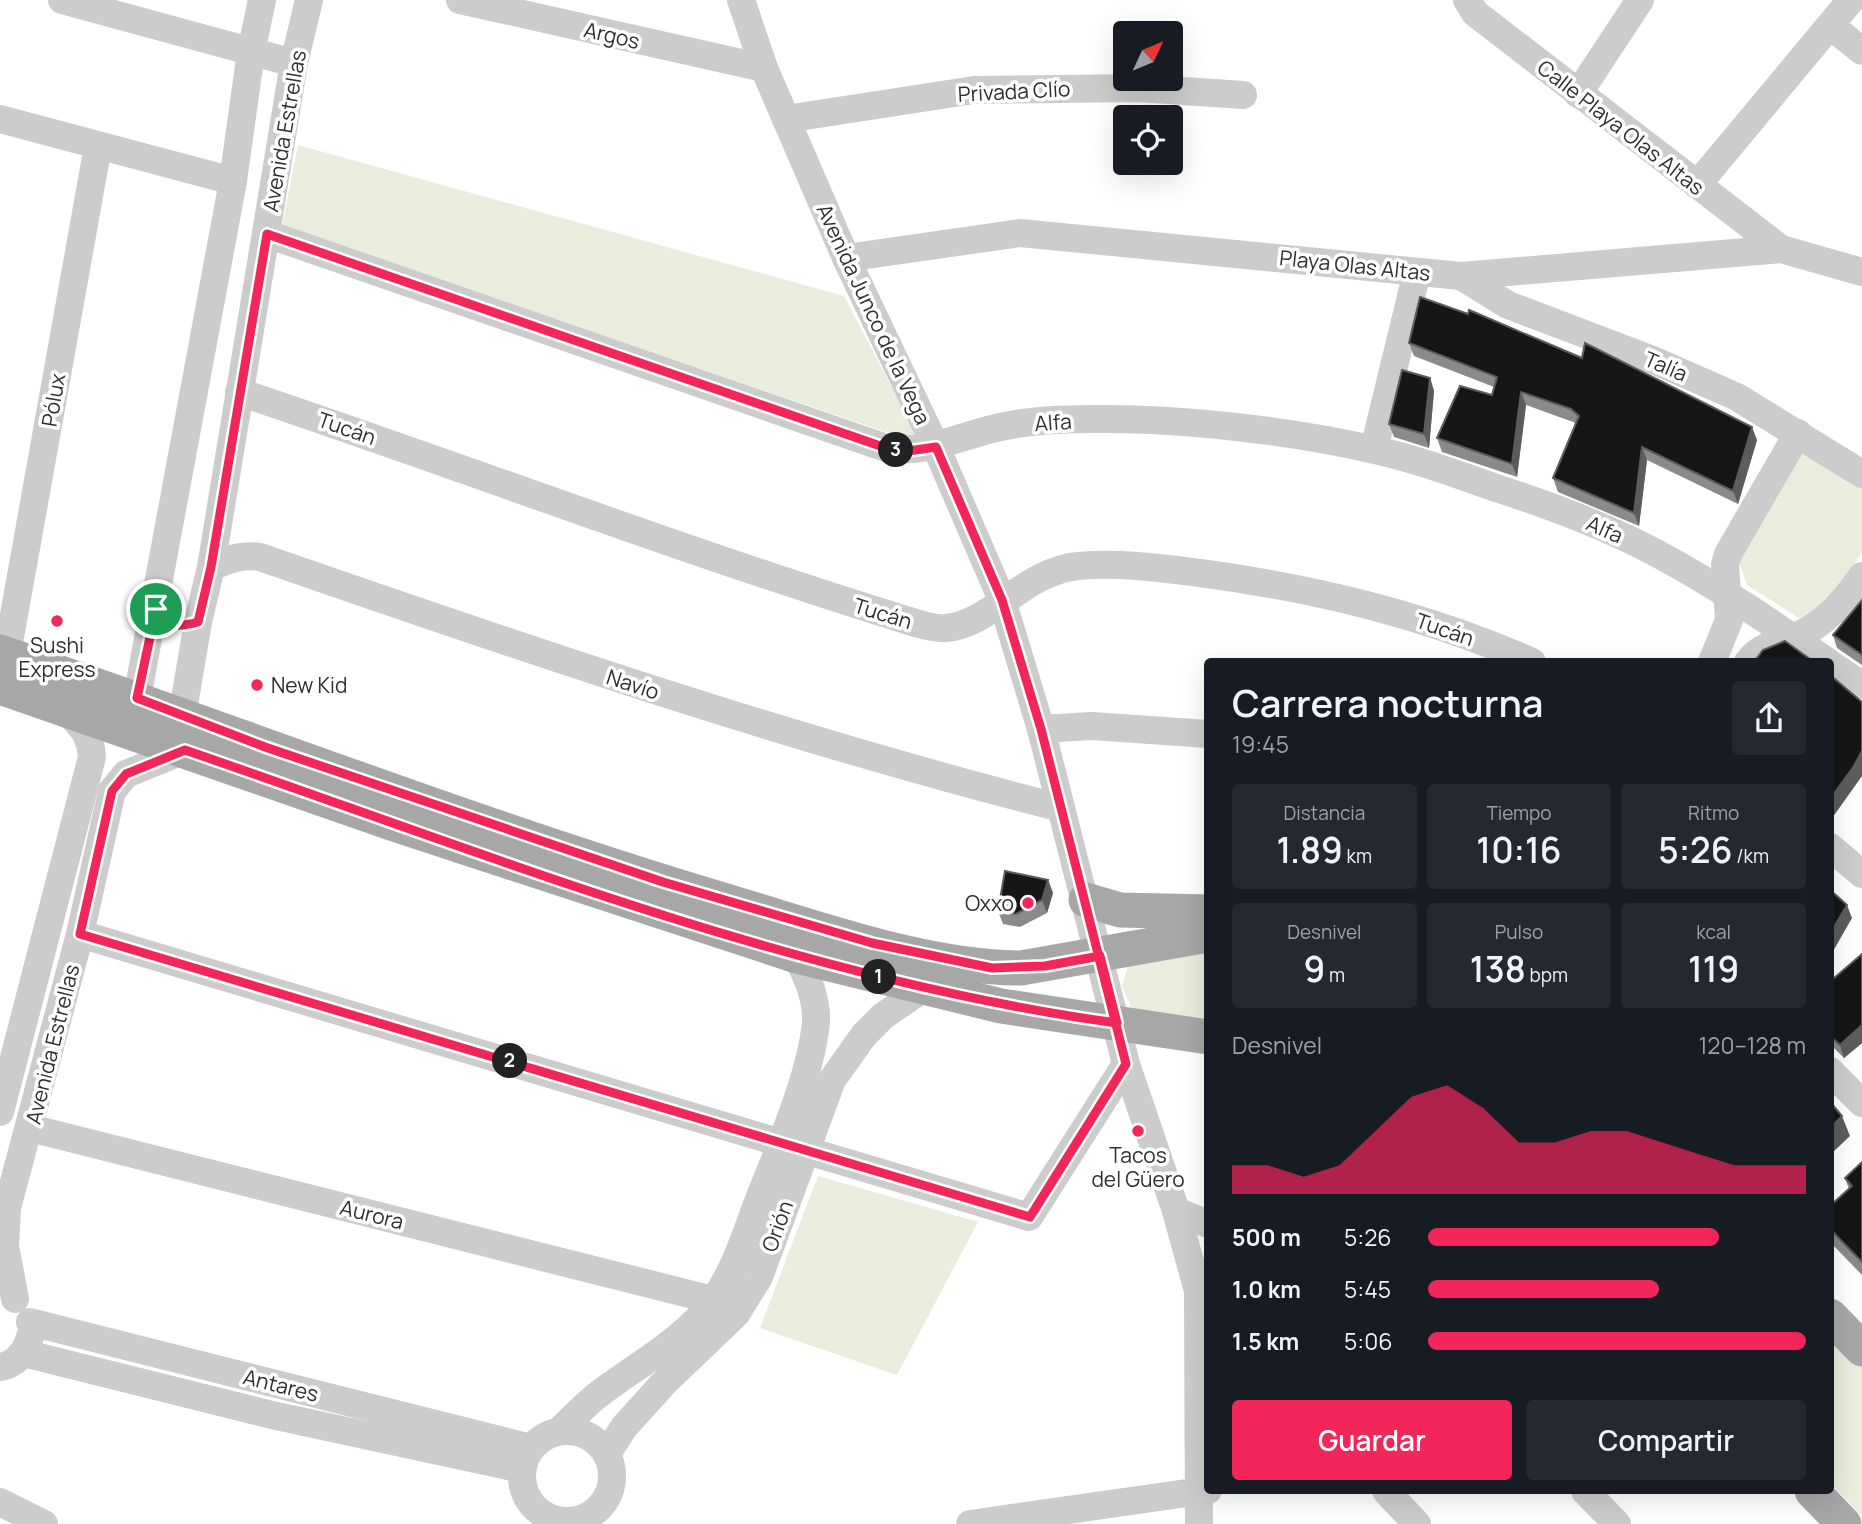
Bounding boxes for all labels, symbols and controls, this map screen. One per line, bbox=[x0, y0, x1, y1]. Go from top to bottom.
street label: Argos bbox=[581, 15, 643, 55]
north arrow bbox=[1113, 21, 1183, 91]
map controls bbox=[1113, 21, 1183, 175]
street label: Avenida Estrellas bbox=[256, 48, 312, 214]
street label: Calle Playa Olas Altas bbox=[1532, 53, 1710, 201]
street label: Privada Clío bbox=[957, 74, 1071, 108]
button: locate bbox=[1113, 105, 1183, 175]
street label: Avenida Junco de la Vega bbox=[811, 199, 937, 429]
street label: Playa Olas Altas bbox=[1278, 243, 1432, 287]
street label: Talía bbox=[1640, 344, 1692, 388]
street label: Pólux bbox=[35, 371, 71, 429]
street label: Tucán bbox=[314, 405, 380, 451]
street label: Alfa bbox=[1034, 407, 1072, 437]
pin: 3 bbox=[878, 433, 914, 468]
text: 3 bbox=[890, 436, 901, 462]
street label: Alfa bbox=[1582, 509, 1628, 549]
pin bbox=[126, 579, 186, 639]
icon: arrive bbox=[137, 590, 175, 628]
street label: Tucán bbox=[850, 591, 916, 635]
street label: Tucán bbox=[1412, 606, 1478, 652]
marker: Sushi Express bbox=[49, 613, 65, 629]
place label: Sushi Express bbox=[18, 631, 96, 683]
street label: Navío bbox=[603, 662, 663, 706]
place label: New Kid bbox=[271, 671, 347, 699]
text: Carrera nocturna bbox=[1232, 676, 1543, 728]
marker: New Kid bbox=[249, 677, 265, 693]
button: share bbox=[1732, 681, 1806, 755]
text: 19:45 bbox=[1232, 728, 1289, 760]
text: Distancia bbox=[1283, 800, 1365, 826]
text: Tiempo bbox=[1486, 800, 1552, 826]
text: Ritmo bbox=[1688, 800, 1739, 826]
text: 1.89 bbox=[1277, 826, 1343, 874]
text: 10:16 bbox=[1476, 826, 1562, 874]
text: 5:26 bbox=[1658, 826, 1732, 874]
text: km bbox=[1343, 843, 1372, 869]
text: /km bbox=[1732, 843, 1769, 869]
place label: Oxxo bbox=[965, 889, 1014, 917]
marker: Oxxo bbox=[1020, 895, 1036, 911]
text: Desnivel bbox=[1287, 919, 1362, 945]
text: Pulso bbox=[1495, 919, 1543, 945]
text: kcal bbox=[1696, 919, 1731, 945]
text: 9 bbox=[1303, 945, 1325, 993]
text: 138 bbox=[1470, 945, 1526, 993]
text: 119 bbox=[1688, 945, 1739, 993]
pin: 1 bbox=[862, 960, 896, 995]
street label: Avenida Estrellas bbox=[19, 961, 85, 1127]
text: m bbox=[1325, 962, 1345, 988]
text: bpm bbox=[1526, 962, 1568, 988]
text: 1 bbox=[874, 963, 883, 989]
text: Desnivel bbox=[1232, 1029, 1322, 1061]
text: 120–128 m bbox=[1698, 1029, 1806, 1061]
pin: 2 bbox=[492, 1044, 528, 1078]
text: 2 bbox=[504, 1047, 515, 1073]
marker: Tacos del Güero bbox=[1130, 1123, 1146, 1139]
place label: Tacos del Güero bbox=[1091, 1141, 1185, 1193]
street label: Aurora bbox=[337, 1193, 407, 1235]
street label: Orión bbox=[755, 1197, 799, 1255]
text: 500 m bbox=[1232, 1221, 1301, 1253]
text: 5:26 bbox=[1344, 1221, 1392, 1253]
text: 1.0 km bbox=[1232, 1273, 1301, 1305]
text: 5:45 bbox=[1344, 1273, 1391, 1305]
text: 1.5 km bbox=[1232, 1325, 1299, 1357]
text: 5:06 bbox=[1344, 1325, 1392, 1357]
street label: Antares bbox=[240, 1362, 322, 1408]
button: Guardar bbox=[1232, 1400, 1512, 1480]
button: Compartir bbox=[1526, 1400, 1806, 1480]

